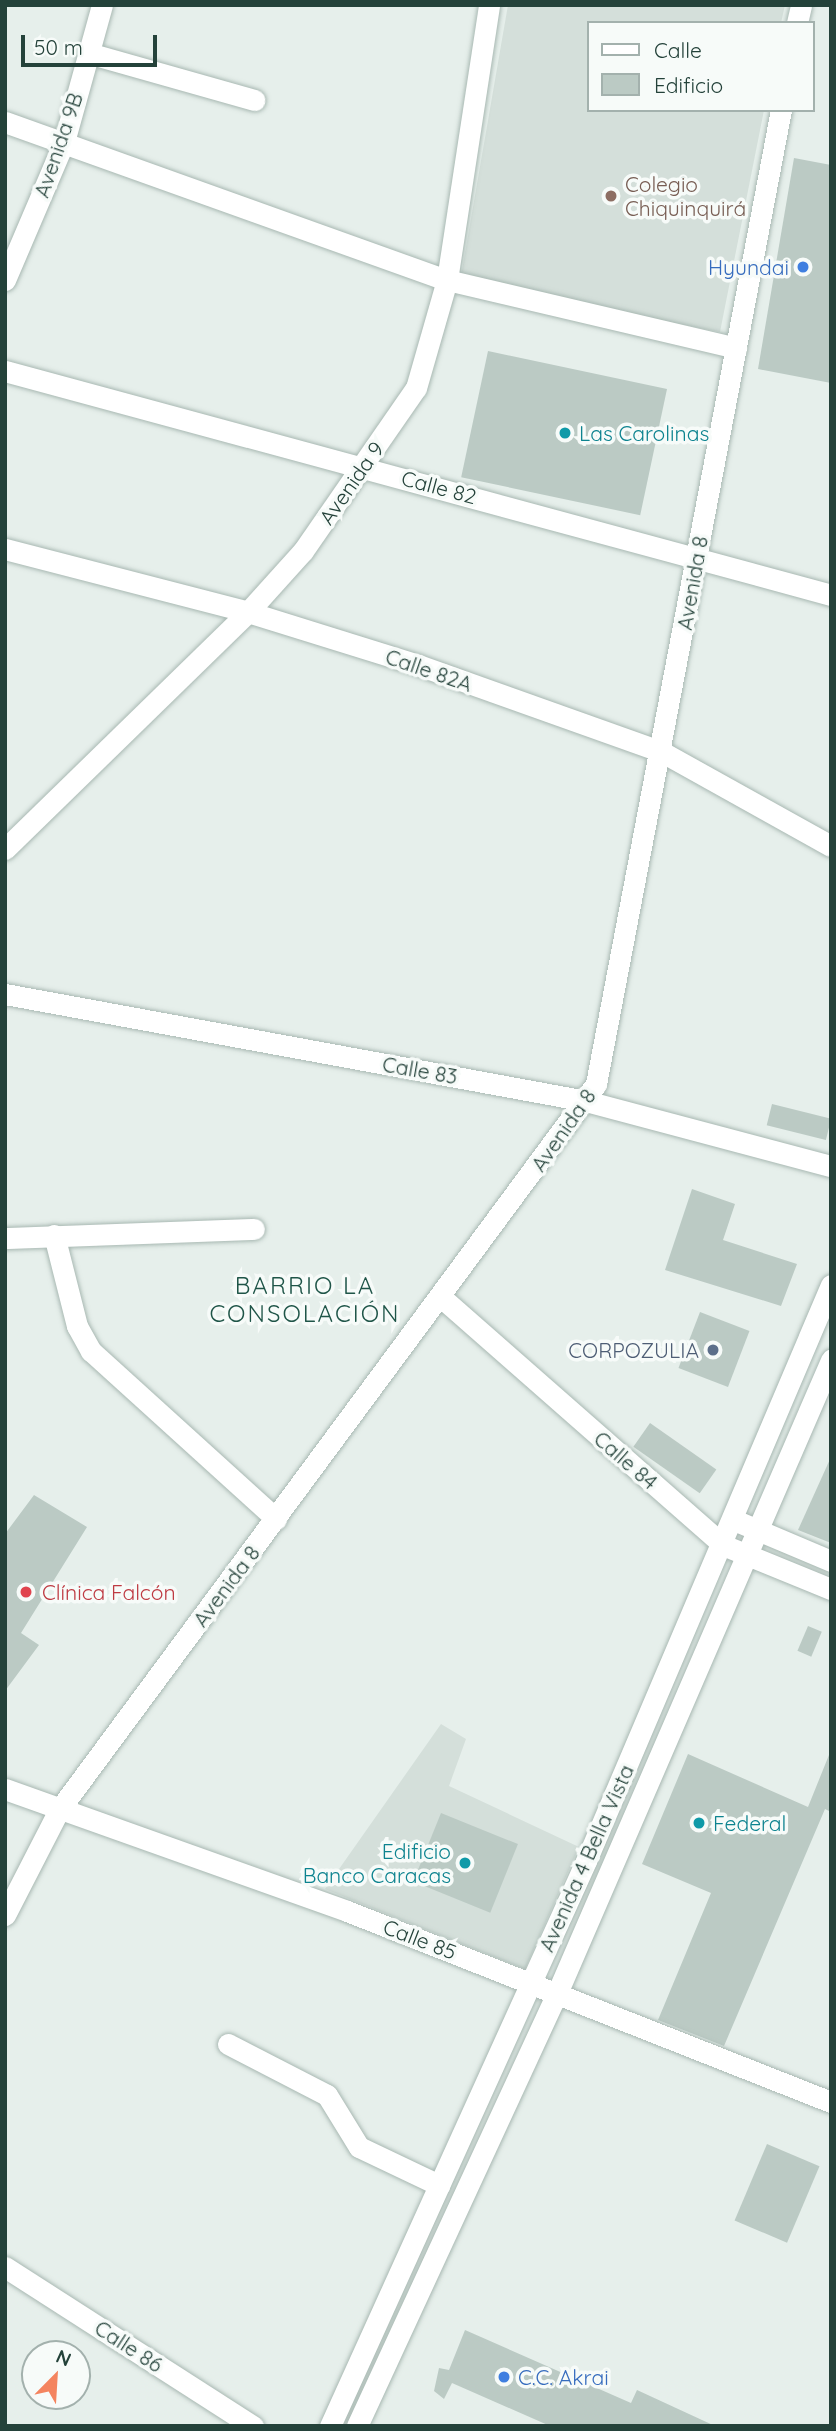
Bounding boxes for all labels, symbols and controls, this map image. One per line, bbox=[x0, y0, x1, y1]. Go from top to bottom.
scale bar bbox=[24, 21, 161, 65]
legend bbox=[588, 21, 815, 112]
text: 50 m bbox=[34, 34, 83, 60]
text: Calle bbox=[654, 37, 702, 63]
text: Edificio bbox=[654, 72, 723, 98]
street label: Avenida 9B bbox=[28, 89, 88, 201]
place label: Colegio Chiquinquirá bbox=[625, 171, 746, 221]
marker: Colegio Chiquinquirá bbox=[603, 188, 619, 204]
place label: Hyundai bbox=[708, 254, 789, 280]
marker: Hyundai bbox=[795, 259, 811, 275]
place label: Las Carolinas bbox=[579, 420, 709, 446]
marker: Las Carolinas bbox=[557, 425, 573, 441]
street label: Avenida 9 bbox=[313, 437, 389, 529]
street label: Calle 82 bbox=[399, 465, 479, 509]
street label: Avenida 8 bbox=[671, 534, 713, 632]
street label: Calle 82A bbox=[382, 643, 476, 697]
street label: Calle 83 bbox=[380, 1051, 460, 1089]
street label: Avenida 8 bbox=[525, 1084, 601, 1176]
district label: BARRIO LA CONSOLACIÓN bbox=[211, 1272, 399, 1328]
place label: CORPOZULIA bbox=[568, 1337, 699, 1363]
marker: CORPOZULIA bbox=[705, 1342, 721, 1358]
street label: Calle 84 bbox=[589, 1426, 663, 1494]
street label: Avenida 8 bbox=[187, 1540, 265, 1632]
place label: Clínica Falcón bbox=[42, 1579, 176, 1605]
marker: Clínica Falcón bbox=[16, 1582, 36, 1602]
street label: Avenida 4 Bella Vista bbox=[533, 1760, 639, 1956]
place label: Federal bbox=[713, 1810, 786, 1836]
marker: Federal bbox=[691, 1815, 707, 1831]
place label: Edificio Banco Caracas bbox=[303, 1838, 451, 1888]
marker: Edificio Banco Caracas bbox=[457, 1855, 473, 1871]
street label: Calle 85 bbox=[380, 1914, 460, 1964]
street label: Calle 86 bbox=[90, 2315, 168, 2377]
north arrow bbox=[21, 2340, 91, 2410]
text: N bbox=[52, 2344, 75, 2371]
place label: C.C. Akrai bbox=[518, 2364, 609, 2390]
marker: C.C. Akrai bbox=[496, 2369, 512, 2385]

